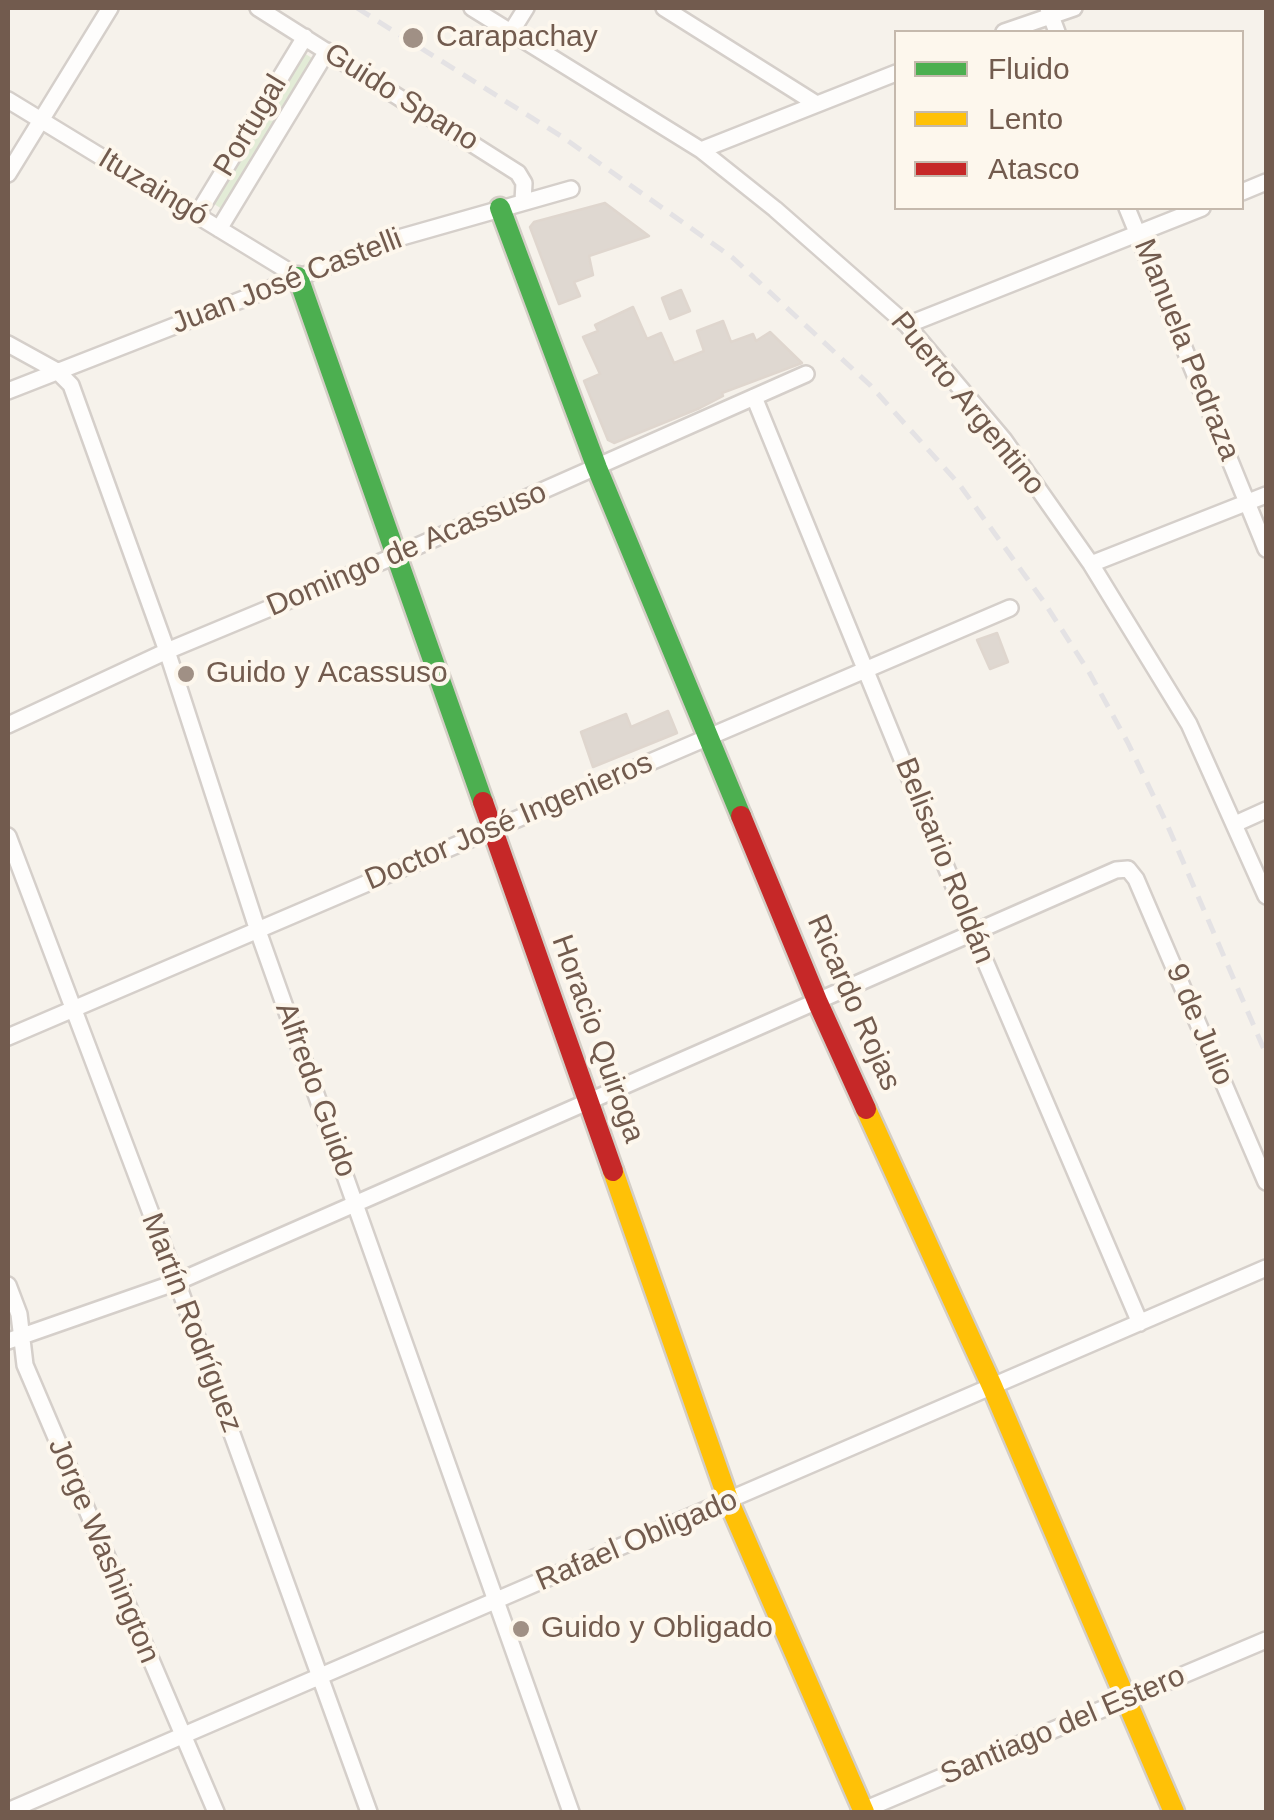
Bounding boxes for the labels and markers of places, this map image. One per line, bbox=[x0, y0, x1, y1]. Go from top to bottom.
place label: Carapachay bbox=[436, 20, 598, 56]
marker: Carapachay bbox=[400, 25, 426, 51]
place label: Guido y Acassuso bbox=[206, 656, 448, 692]
marker: Guido y Acassuso bbox=[175, 663, 197, 685]
place label: Guido y Obligado bbox=[541, 1611, 773, 1647]
marker: Guido y Obligado bbox=[510, 1618, 532, 1640]

